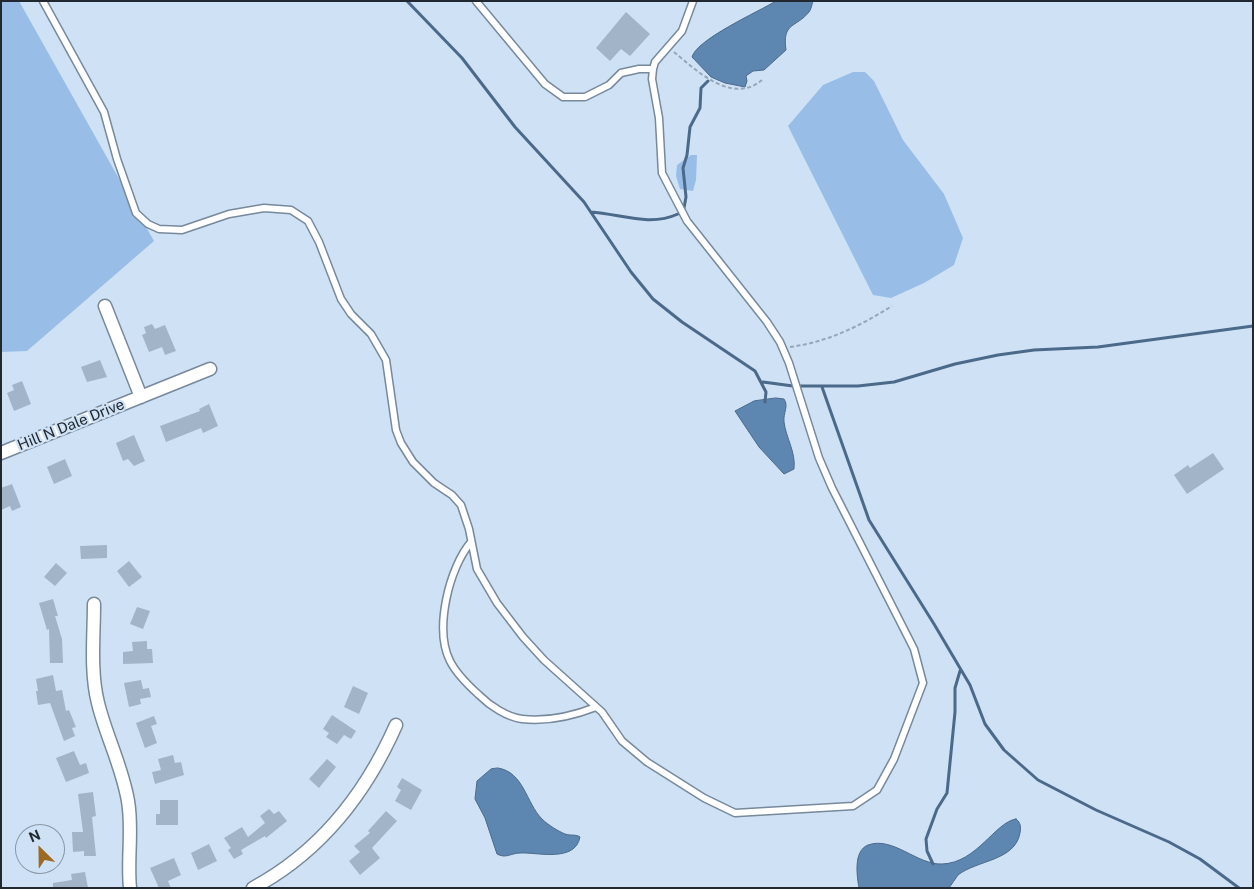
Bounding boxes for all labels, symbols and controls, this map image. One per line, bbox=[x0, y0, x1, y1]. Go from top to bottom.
street label: Hill N Dale Drive bbox=[15, 395, 127, 455]
north arrow bbox=[15, 824, 65, 874]
text: N bbox=[26, 827, 43, 846]

